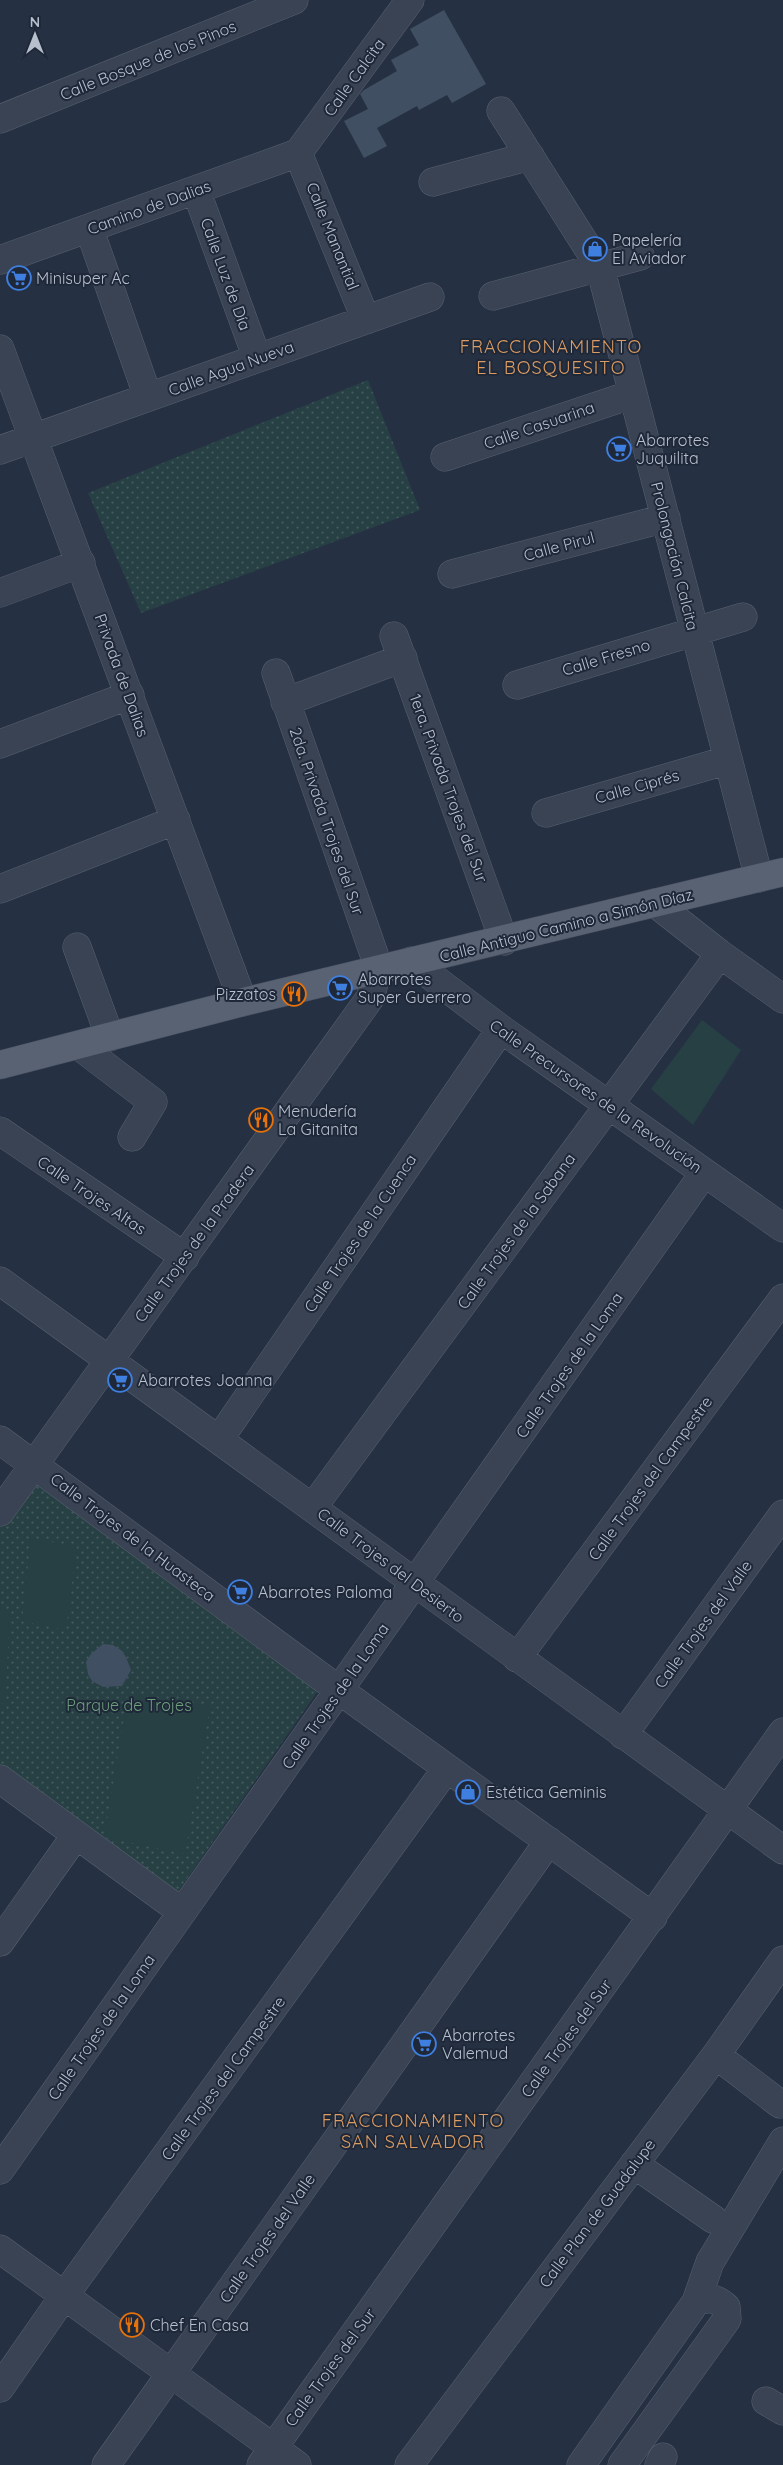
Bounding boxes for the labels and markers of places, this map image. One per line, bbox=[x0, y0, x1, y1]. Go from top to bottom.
place label: Papelería El Aviador bbox=[612, 230, 686, 268]
shop icon: Papelería El Aviador bbox=[582, 236, 608, 262]
supermarket icon: Minisuper Ac bbox=[6, 265, 32, 291]
place label: Minisuper Ac bbox=[36, 268, 130, 288]
place label: Abarrotes Juquilita bbox=[636, 430, 709, 468]
supermarket icon: Abarrotes Juquilita bbox=[606, 436, 632, 462]
place label: Abarrotes Super Guerrero bbox=[358, 969, 471, 1007]
supermarket icon: Abarrotes Super Guerrero bbox=[327, 975, 353, 1001]
restaurant icon: Pizzatos bbox=[281, 981, 307, 1007]
place label: Pizzatos bbox=[216, 984, 276, 1004]
place label: Menudería La Gitanita bbox=[278, 1101, 358, 1139]
restaurant icon: Menudería La Gitanita bbox=[248, 1107, 274, 1133]
supermarket icon: Abarrotes Joanna bbox=[107, 1367, 133, 1393]
place label: Abarrotes Joanna bbox=[138, 1370, 272, 1390]
supermarket icon: Abarrotes Paloma bbox=[227, 1579, 253, 1605]
place label: Abarrotes Paloma bbox=[258, 1582, 392, 1602]
shop icon: Estética Geminis bbox=[455, 1779, 481, 1805]
place label: Estética Geminis bbox=[486, 1782, 607, 1802]
place label: Abarrotes Valemud bbox=[442, 2025, 515, 2063]
supermarket icon: Abarrotes Valemud bbox=[411, 2031, 437, 2057]
restaurant icon: Chef En Casa bbox=[119, 2312, 145, 2338]
place label: Chef En Casa bbox=[150, 2315, 249, 2335]

